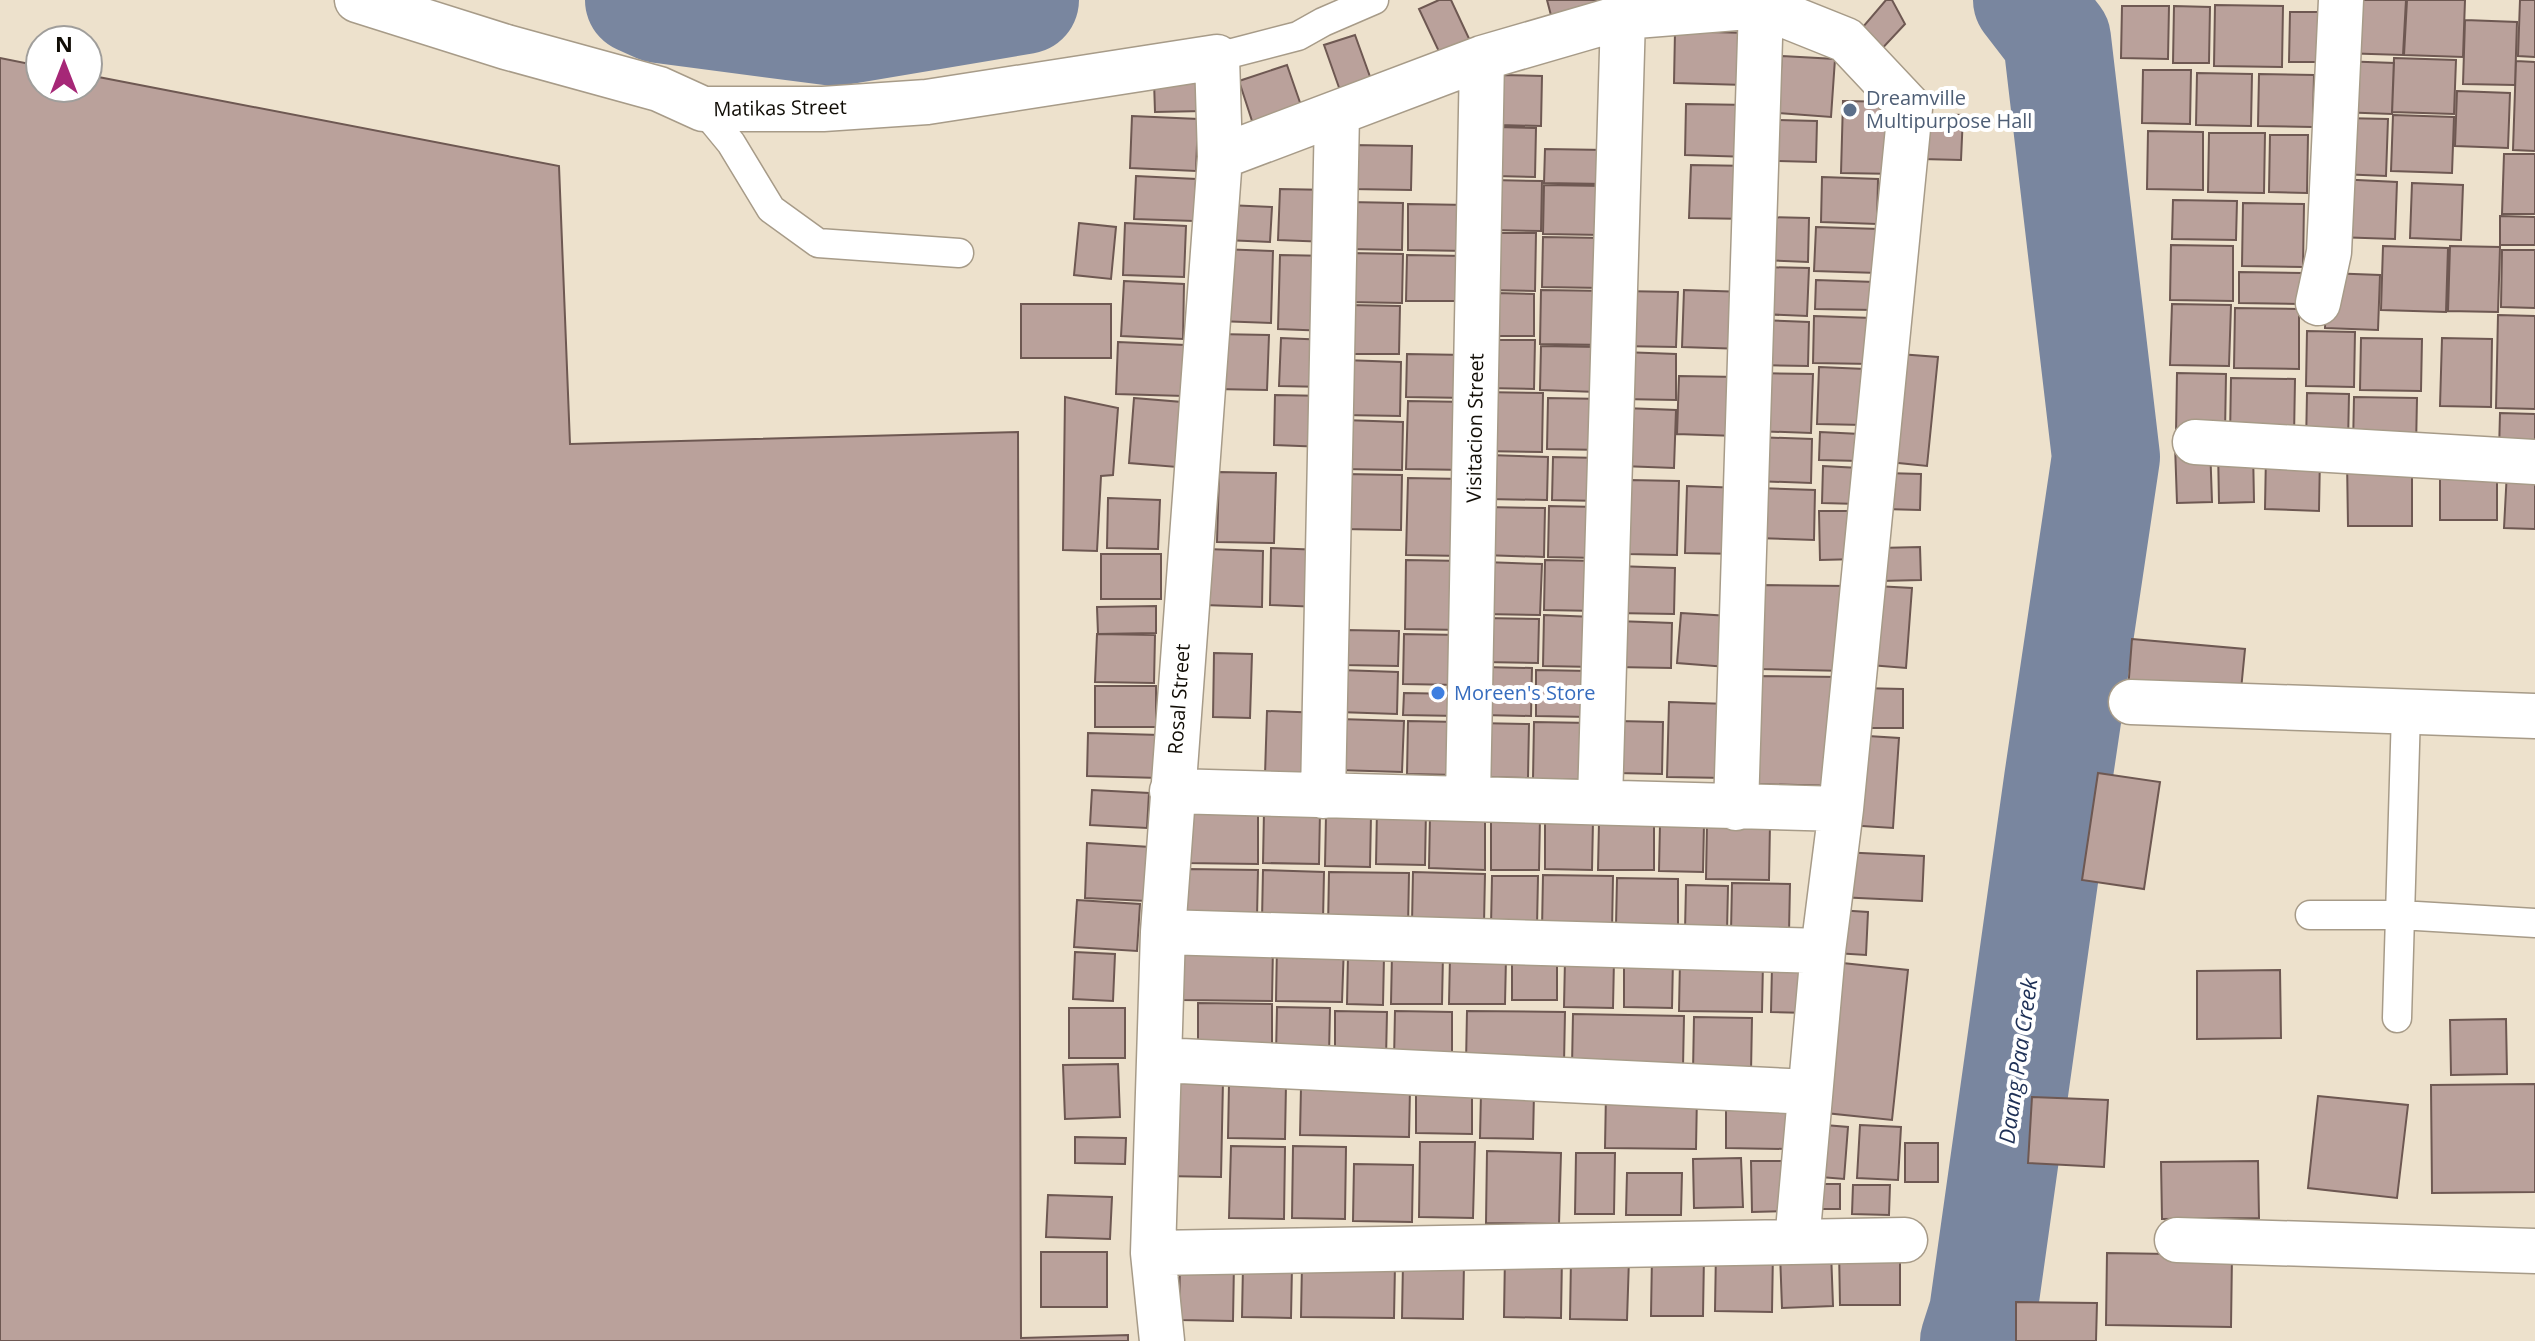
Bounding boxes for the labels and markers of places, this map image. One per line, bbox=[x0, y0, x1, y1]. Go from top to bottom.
place label: Dreamville Multipurpose Hall bbox=[1866, 84, 2032, 134]
marker: Dreamville Multipurpose Hall bbox=[1841, 101, 1859, 119]
place label: Moreen's Store bbox=[1454, 679, 1596, 706]
marker: Moreen's Store bbox=[1429, 684, 1447, 702]

